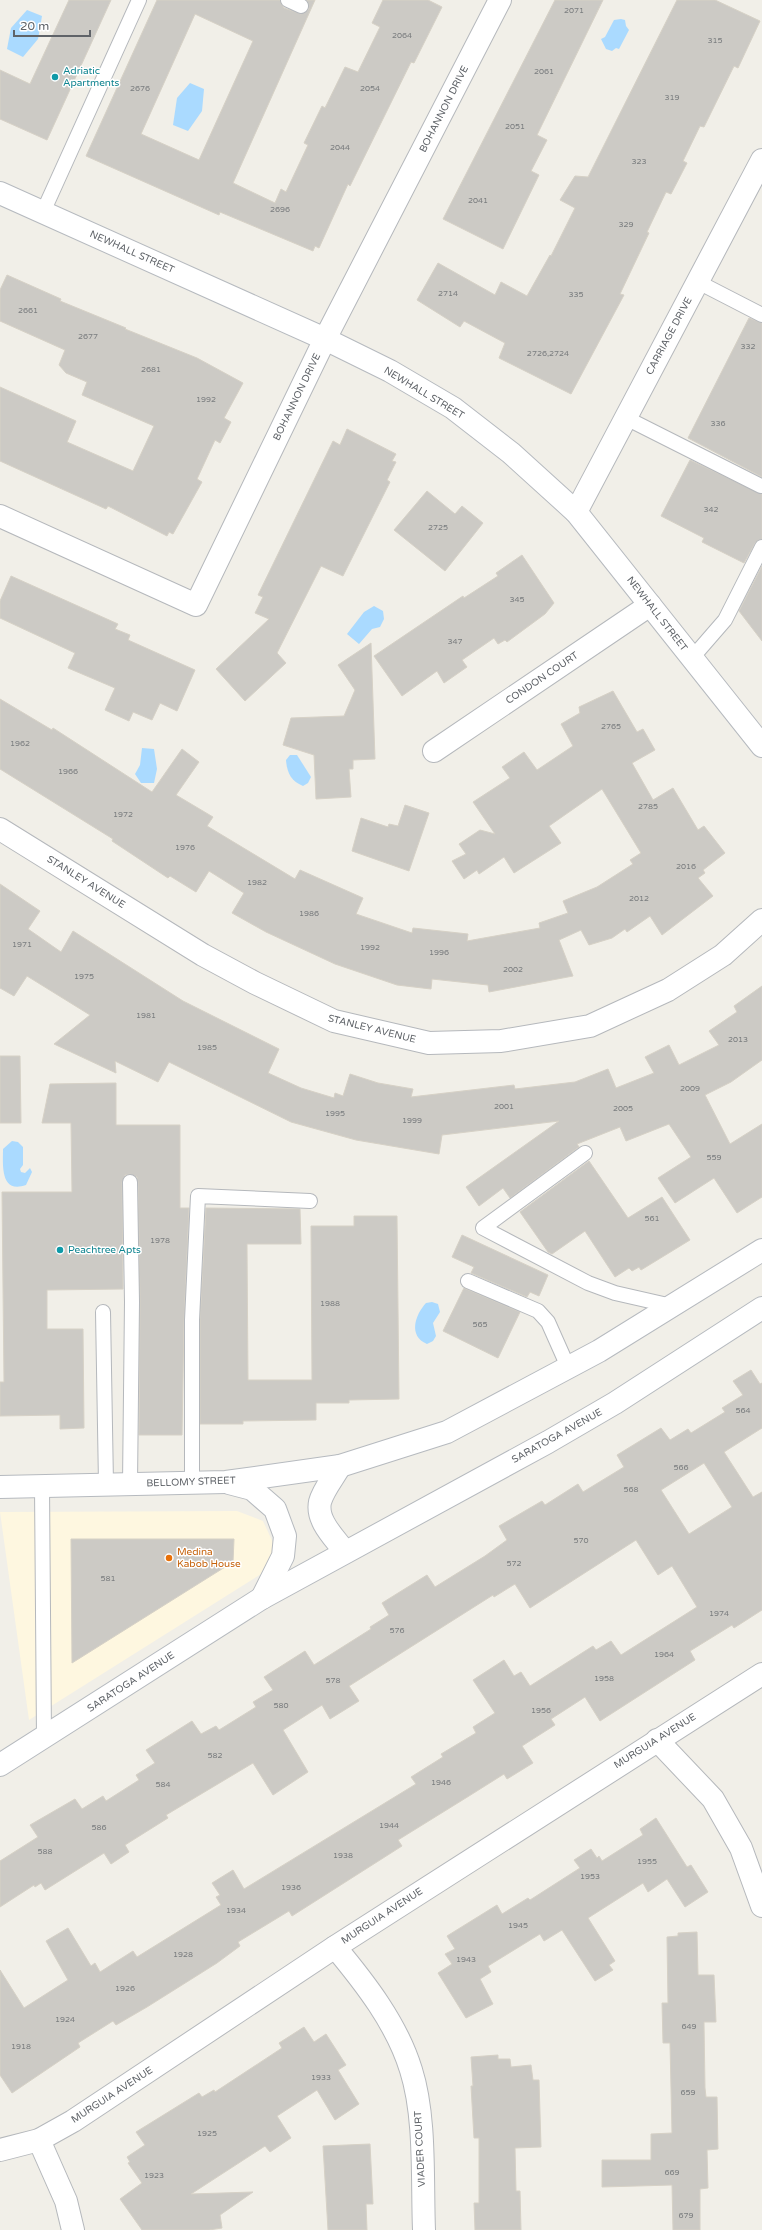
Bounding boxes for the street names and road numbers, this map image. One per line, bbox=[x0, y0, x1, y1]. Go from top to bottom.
street label: BOHANNON DRIVE bbox=[417, 64, 471, 154]
street label: NEWHALL STREET bbox=[88, 228, 176, 276]
street label: CARRIAGE DRIVE bbox=[643, 295, 695, 377]
street label: BOHANNON DRIVE bbox=[271, 351, 323, 443]
street label: NEWHALL STREET bbox=[382, 364, 466, 422]
street label: NEWHALL STREET bbox=[624, 574, 690, 654]
street label: CONDON COURT bbox=[503, 649, 581, 707]
street label: STANLEY AVENUE bbox=[45, 853, 127, 911]
street label: STANLEY AVENUE bbox=[327, 1012, 417, 1046]
street label: SARATOGA AVENUE bbox=[510, 1406, 604, 1466]
street label: BELLOMY STREET bbox=[146, 1474, 236, 1490]
street label: SARATOGA AVENUE bbox=[85, 1649, 177, 1715]
street label: MURGUIA AVENUE bbox=[612, 1711, 698, 1771]
street label: MURGUIA AVENUE bbox=[339, 1885, 425, 1947]
street label: MURGUIA AVENUE bbox=[69, 2064, 155, 2126]
street label: VIADER COURT bbox=[412, 2110, 428, 2188]

